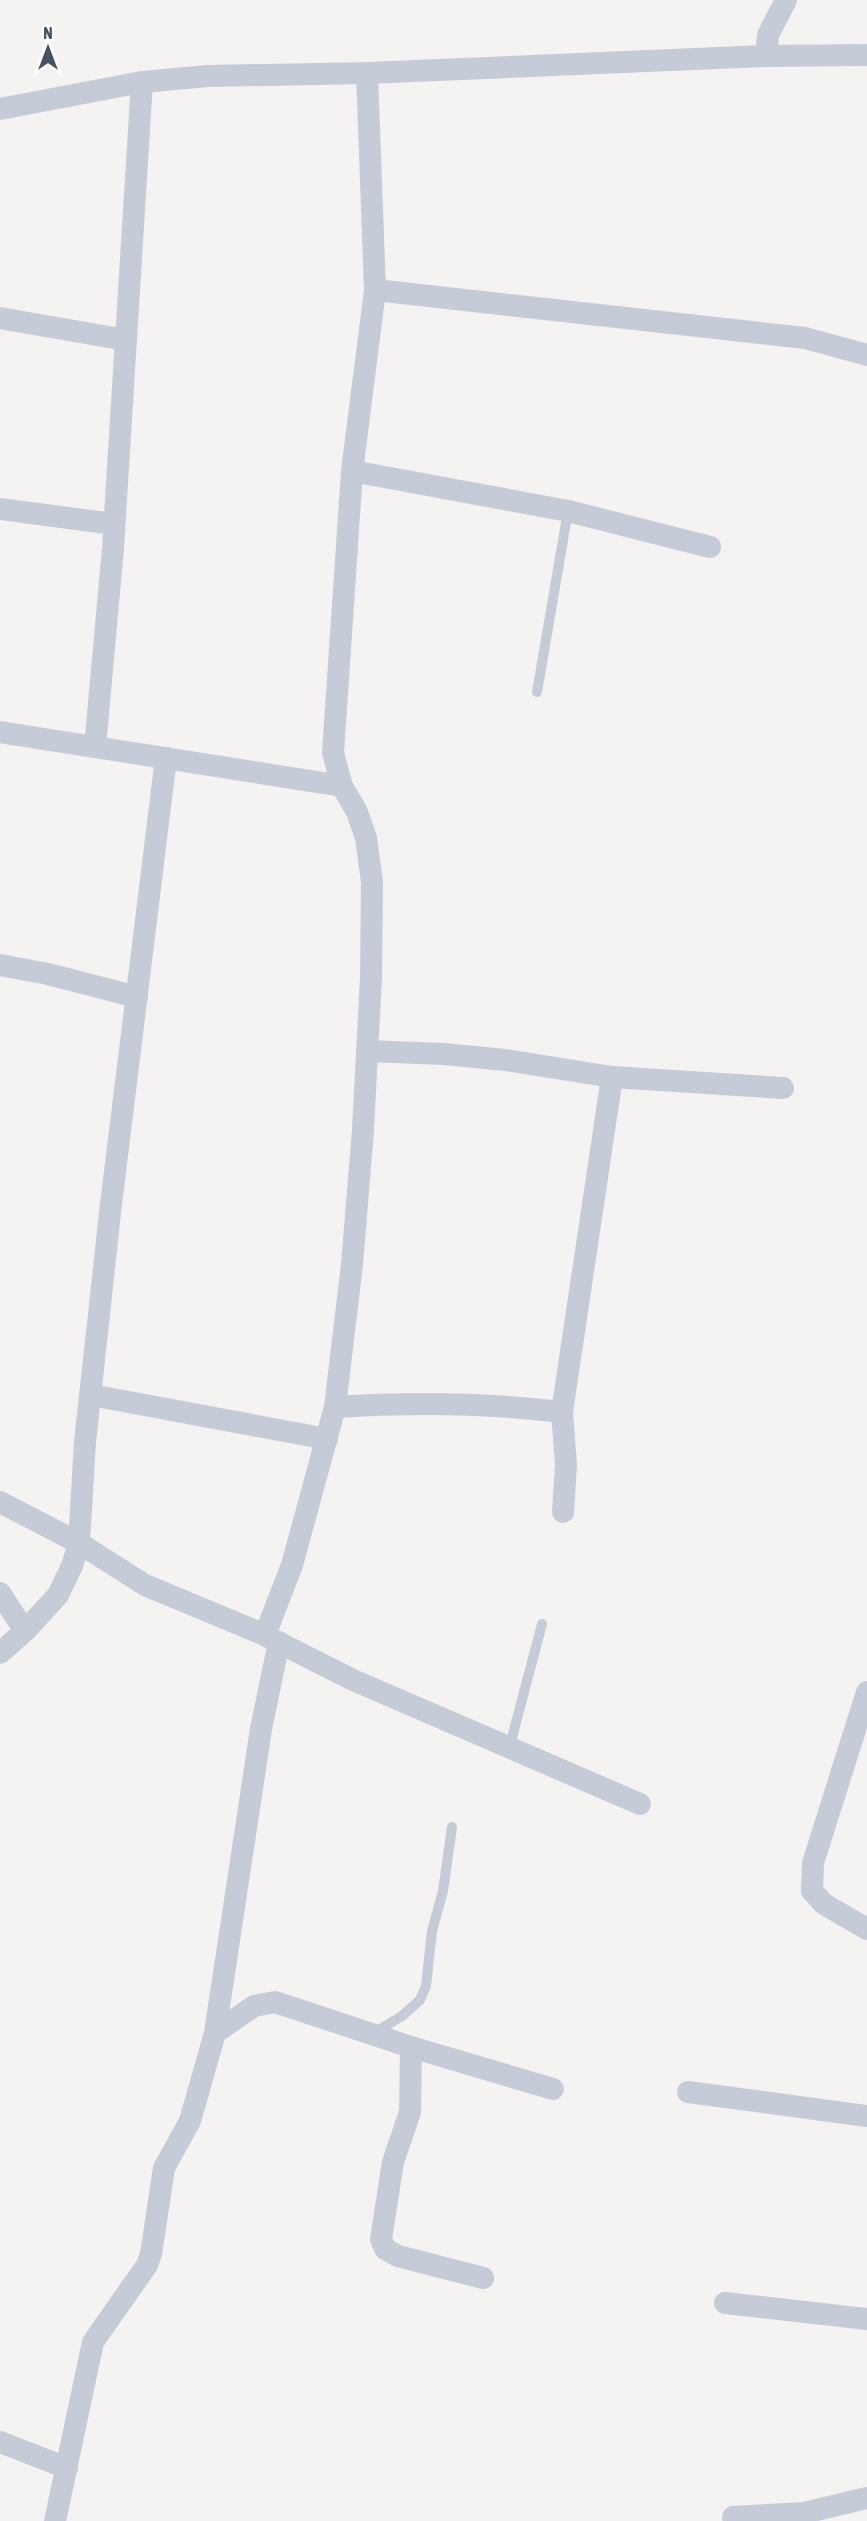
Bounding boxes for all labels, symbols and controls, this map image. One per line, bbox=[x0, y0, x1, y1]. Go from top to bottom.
north arrow bbox=[18, 18, 78, 78]
text: N bbox=[43, 24, 53, 42]

